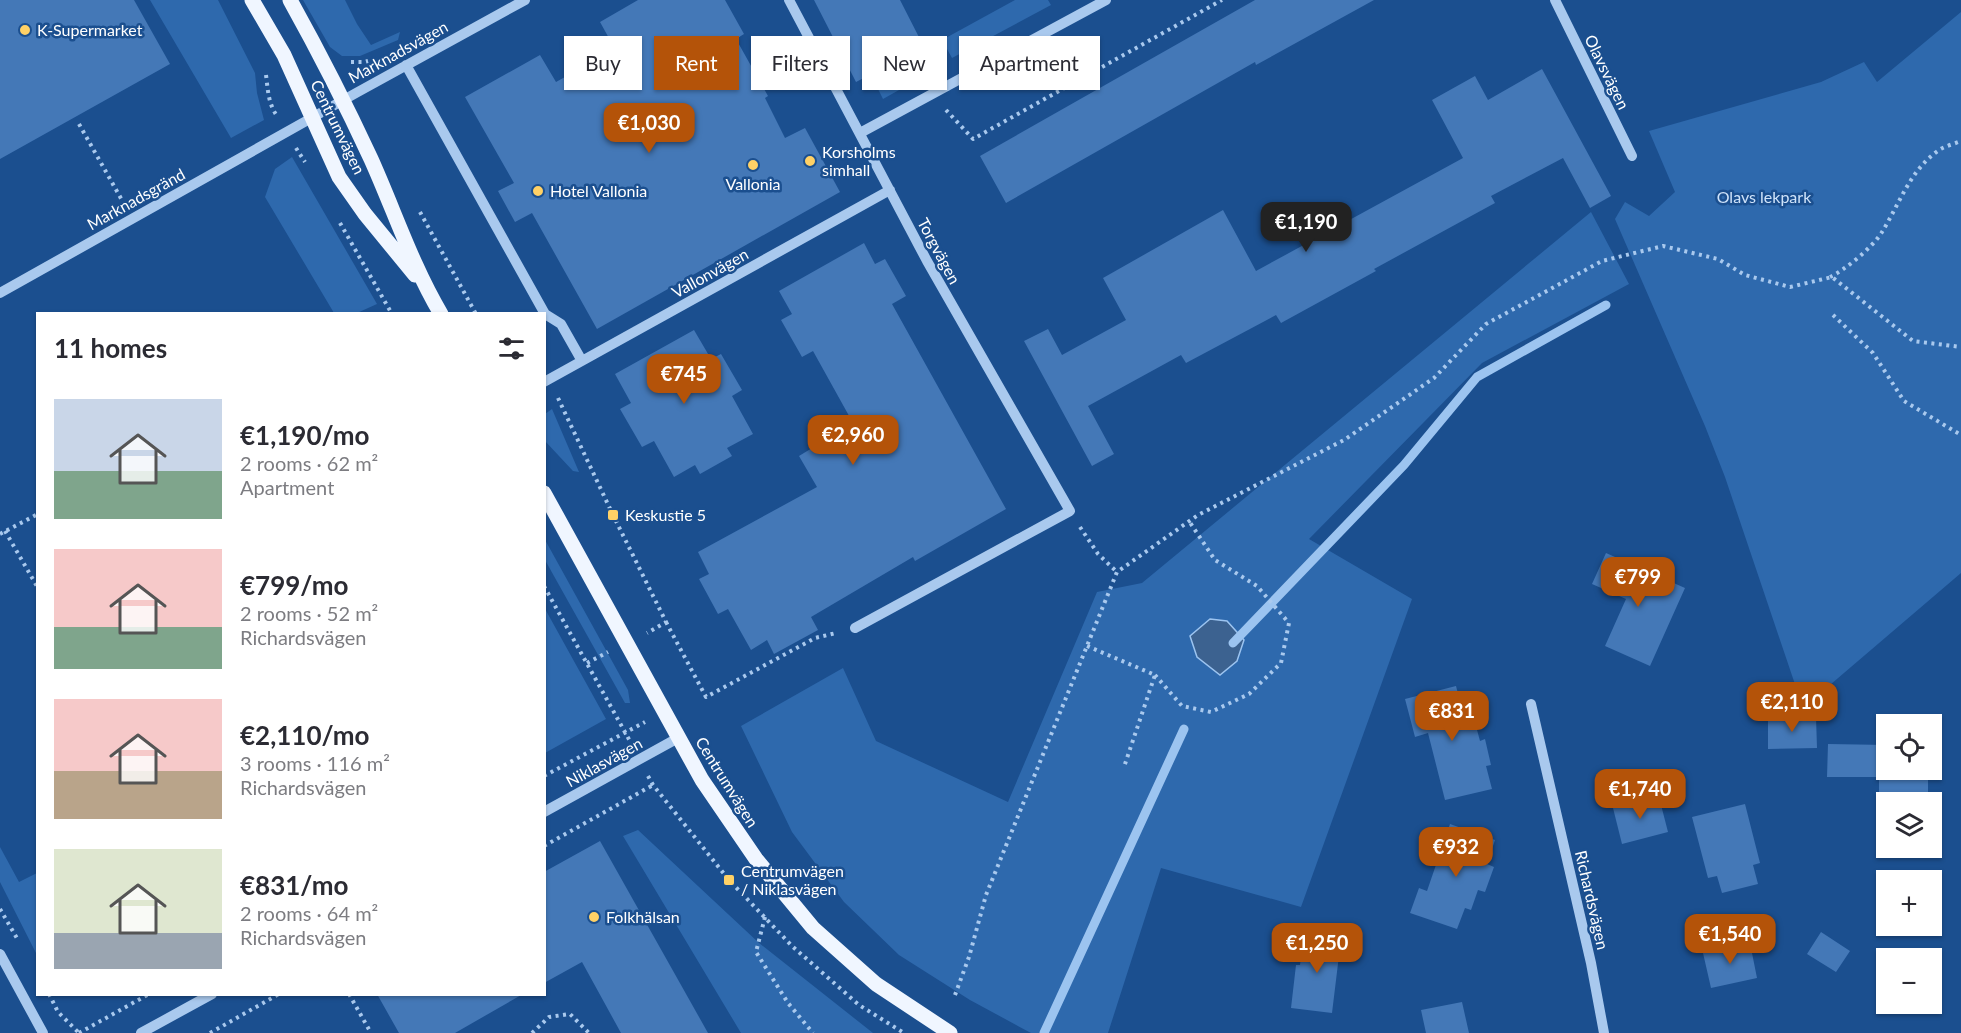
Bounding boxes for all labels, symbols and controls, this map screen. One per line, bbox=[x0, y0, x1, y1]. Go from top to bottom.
street label: Marknadsvägen bbox=[345, 16, 451, 87]
place label: K-Supermarket bbox=[37, 20, 143, 39]
marker: K-Supermarket bbox=[18, 23, 32, 37]
street label: Olavsvägen bbox=[1581, 31, 1634, 112]
chip: Buy bbox=[564, 36, 642, 90]
chip: Rent bbox=[654, 36, 739, 90]
chip: Filters bbox=[751, 36, 850, 90]
chip: New bbox=[862, 36, 947, 90]
chip: Apartment bbox=[959, 36, 1100, 90]
street label: Centrumvägen bbox=[307, 76, 370, 177]
pin: €1,030 bbox=[600, 103, 698, 154]
text: €1,030 bbox=[618, 110, 680, 134]
place label: Korsholms simhall bbox=[822, 142, 896, 179]
marker: Korsholms simhall bbox=[803, 154, 817, 168]
marker: Vallonia bbox=[746, 158, 760, 172]
street label: Marknadsgränd bbox=[83, 164, 188, 233]
place label: Vallonia bbox=[726, 174, 780, 193]
place label: Hotel Vallonia bbox=[550, 181, 647, 200]
marker: Hotel Vallonia bbox=[531, 184, 545, 198]
park label: Olavs lekpark bbox=[1717, 187, 1812, 206]
pin: €1,190 bbox=[1257, 202, 1355, 253]
text: €1,190 bbox=[1275, 209, 1337, 233]
street label: Torgvägen bbox=[914, 214, 965, 287]
street label: Vallonvägen bbox=[668, 244, 751, 301]
text: 11 homes bbox=[54, 332, 167, 364]
icon: filters bbox=[495, 332, 528, 365]
pin: €745 bbox=[648, 354, 720, 405]
text: €745 bbox=[661, 361, 707, 385]
pin: €2,960 bbox=[804, 415, 902, 466]
text: €1,190/mo bbox=[240, 419, 370, 451]
text: €2,960 bbox=[822, 422, 884, 446]
icon: home bbox=[102, 423, 174, 495]
text: 2 rooms · 62 m² bbox=[240, 451, 378, 475]
text: Apartment bbox=[240, 475, 334, 499]
place label: Keskustie 5 bbox=[625, 505, 706, 524]
marker: Keskustie 5 bbox=[606, 508, 620, 522]
pin: €799 bbox=[1602, 557, 1674, 608]
text: €799 bbox=[1615, 564, 1661, 588]
text: €799/mo bbox=[240, 569, 348, 601]
icon: home bbox=[102, 573, 174, 645]
text: 2 rooms · 52 m² bbox=[240, 601, 378, 625]
text: Richardsvägen bbox=[240, 625, 366, 649]
pin: €2,110 bbox=[1743, 682, 1841, 733]
text: €2,110 bbox=[1761, 689, 1823, 713]
pin: €831 bbox=[1416, 691, 1488, 742]
text: €831 bbox=[1429, 698, 1475, 722]
map controls bbox=[1876, 714, 1942, 1014]
button: locate bbox=[1876, 714, 1942, 780]
text: €2,110/mo bbox=[240, 719, 370, 751]
icon: home bbox=[102, 723, 174, 795]
street label: Niklasvägen bbox=[562, 733, 645, 790]
street label: Centrumvägen bbox=[692, 733, 763, 830]
text: 3 rooms · 116 m² bbox=[240, 751, 390, 775]
pin: €1,740 bbox=[1591, 769, 1689, 820]
text: Richardsvägen bbox=[240, 775, 366, 799]
text: €1,740 bbox=[1609, 776, 1671, 800]
button: layers bbox=[1876, 792, 1942, 858]
pin: €932 bbox=[1420, 827, 1492, 878]
text: €932 bbox=[1433, 834, 1479, 858]
street label: Richardsvägen bbox=[1572, 848, 1613, 951]
place label: Centrumvägen / Niklasvägen bbox=[741, 861, 844, 898]
text: €831/mo bbox=[240, 869, 348, 901]
button: + bbox=[1876, 870, 1942, 936]
icon: home bbox=[102, 873, 174, 945]
marker: Centrumvägen / Niklasvägen bbox=[722, 873, 736, 887]
text: 2 rooms · 64 m² bbox=[240, 901, 378, 925]
place label: Folkhälsan bbox=[606, 907, 680, 926]
marker: Folkhälsan bbox=[587, 910, 601, 924]
pin: €1,540 bbox=[1681, 914, 1779, 965]
text: €1,540 bbox=[1699, 921, 1761, 945]
pin: €1,250 bbox=[1268, 923, 1366, 974]
text: Richardsvägen bbox=[240, 925, 366, 949]
text: €1,250 bbox=[1286, 930, 1348, 954]
button: − bbox=[1876, 948, 1942, 1014]

